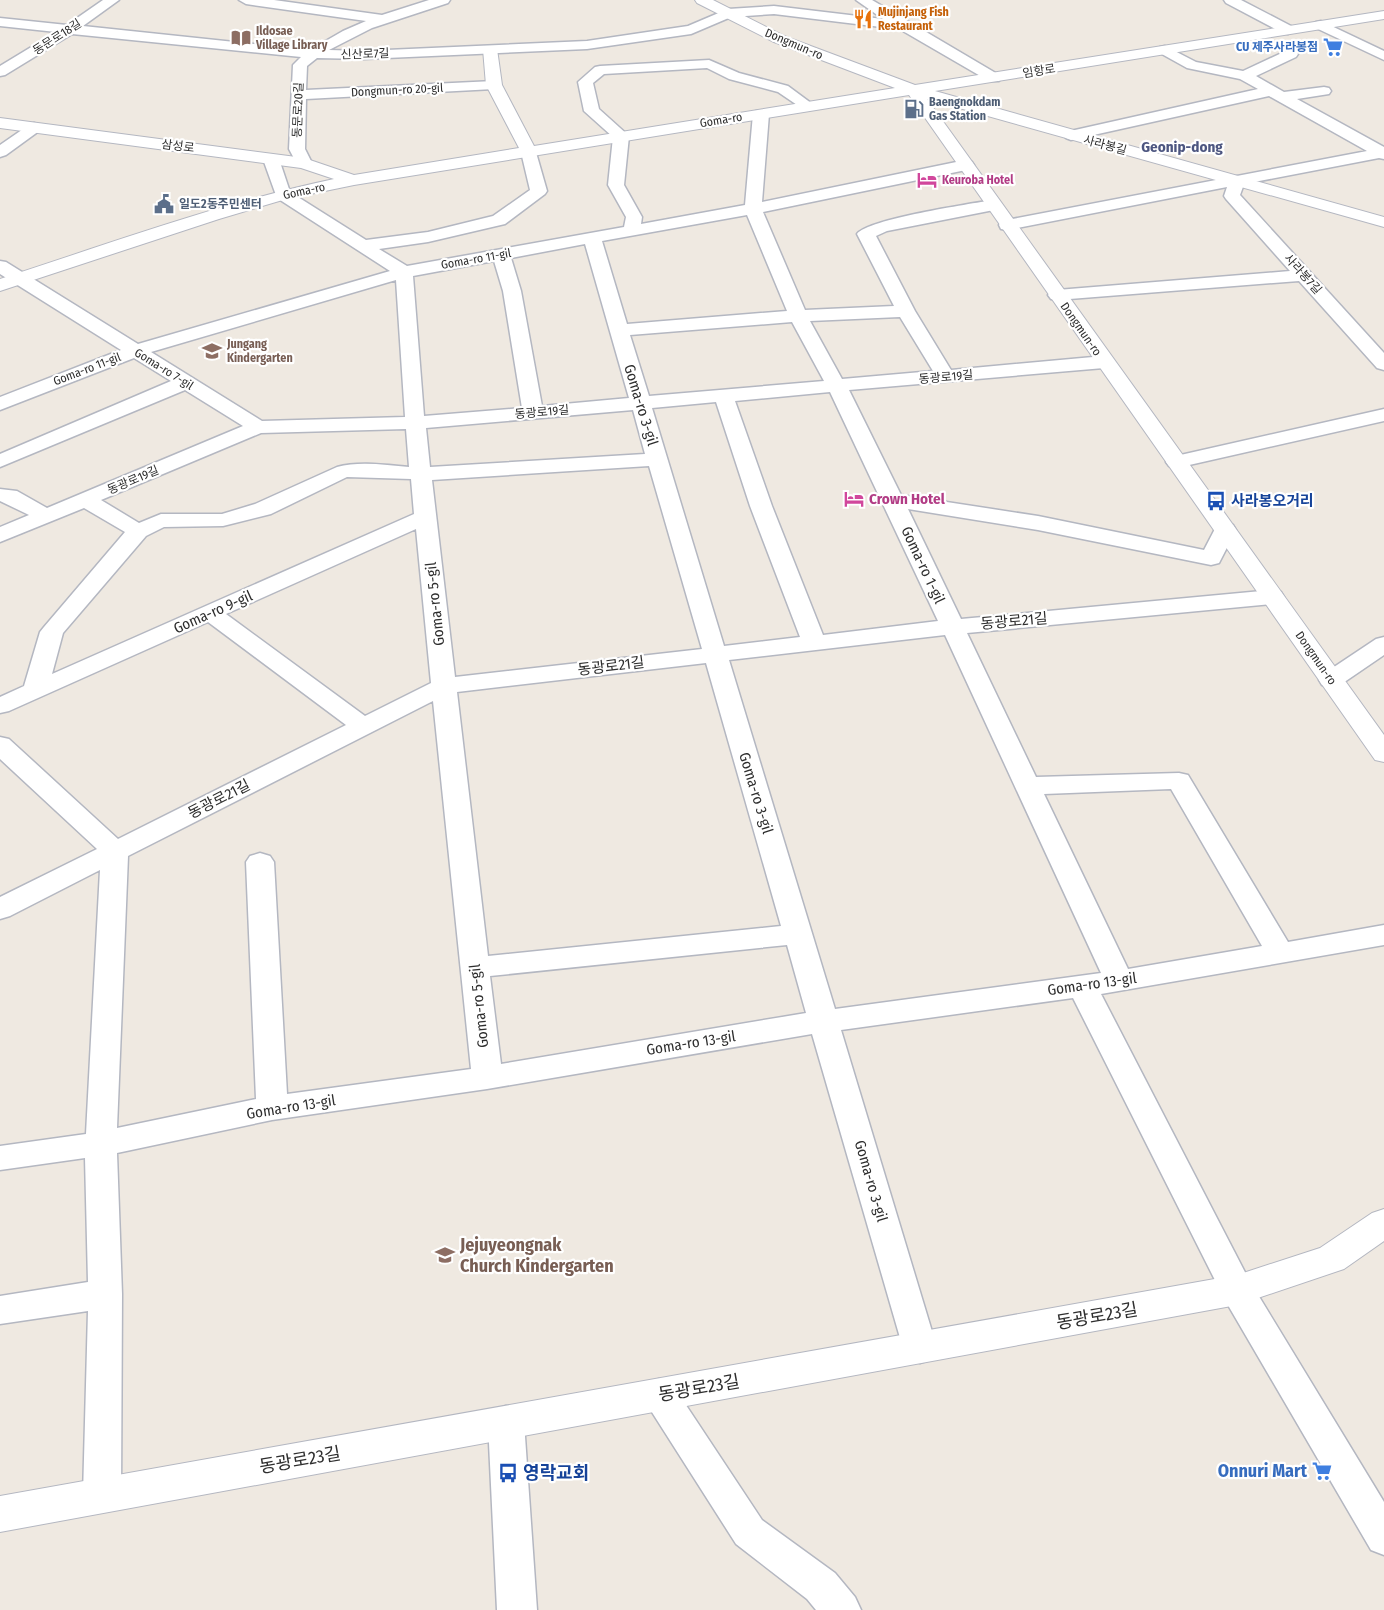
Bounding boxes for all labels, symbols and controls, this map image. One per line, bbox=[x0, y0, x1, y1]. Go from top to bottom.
place label: Mujinjang Fish Restaurant bbox=[878, 5, 949, 33]
restaurant icon: Mujinjang Fish Restaurant bbox=[852, 8, 874, 30]
street label: 동문로18길 bbox=[30, 16, 84, 58]
place label: Ildosae Village Library bbox=[255, 24, 328, 52]
street label: Dongmun-ro bbox=[763, 26, 825, 62]
library icon: Ildosae Village Library bbox=[230, 27, 252, 49]
supermarket icon: CU 제주사라봉점 bbox=[1322, 36, 1344, 58]
place label: CU 제주사라봉점 bbox=[1236, 40, 1318, 54]
street label: 신산로7길 bbox=[340, 46, 390, 62]
street label: 임항로 bbox=[1022, 61, 1056, 81]
street label: Dongmun-ro 20-gil bbox=[351, 81, 443, 99]
street label: 동문로20길 bbox=[290, 82, 306, 138]
place label: Baengnokdam Gas Station bbox=[929, 95, 1000, 123]
fuel station icon: Baengnokdam Gas Station bbox=[903, 98, 925, 120]
street label: Goma-ro bbox=[699, 110, 743, 130]
street label: 사라봉길 bbox=[1082, 133, 1128, 157]
street label: 삼성로 bbox=[161, 137, 195, 155]
district label: Geonip-dong bbox=[1141, 138, 1223, 156]
hotel icon: Keuroba Hotel bbox=[916, 169, 938, 191]
place label: Keuroba Hotel bbox=[942, 173, 1014, 187]
street label: Goma-ro bbox=[282, 180, 326, 202]
public building icon: 일도2동주민센터 bbox=[153, 193, 175, 215]
place label: 일도2동주민센터 bbox=[179, 197, 262, 211]
street label: Goma-ro 11-gil bbox=[440, 246, 512, 272]
street label: 사라봉7길 bbox=[1281, 251, 1325, 297]
street label: Dongmun-ro bbox=[1058, 300, 1104, 358]
place label: Jungang Kindergarten bbox=[226, 337, 293, 365]
school or university icon: Jungang Kindergarten bbox=[201, 340, 223, 362]
street label: Goma-ro 7-gil bbox=[132, 345, 196, 393]
street label: Goma-ro 11-gil bbox=[51, 350, 123, 388]
street label: Goma-ro 3-gil bbox=[620, 362, 662, 448]
street label: 동광로19길 bbox=[918, 368, 974, 386]
street label: 동광로19길 bbox=[514, 403, 570, 421]
street label: 동광로19길 bbox=[105, 463, 161, 497]
hotel icon: Crown Hotel bbox=[843, 488, 865, 510]
place label: Crown Hotel bbox=[869, 490, 946, 508]
bus stop icon: 사라봉오거리 bbox=[1205, 490, 1227, 512]
place label: 사라봉오거리 bbox=[1231, 492, 1314, 510]
street label: Goma-ro 1-gil bbox=[897, 524, 949, 607]
street label: Goma-ro 5-gil bbox=[422, 561, 448, 647]
street label: Goma-ro 9-gil bbox=[171, 587, 255, 637]
street label: 동광로21길 bbox=[980, 609, 1048, 633]
street label: Dongmun-ro bbox=[1293, 629, 1339, 687]
street label: 동광로21길 bbox=[576, 653, 646, 679]
street label: Goma-ro 3-gil bbox=[735, 750, 777, 836]
street label: 동광로21길 bbox=[185, 776, 253, 822]
street label: Goma-ro 5-gil bbox=[466, 963, 492, 1049]
street label: Goma-ro 13-gil bbox=[1046, 969, 1138, 999]
street label: Goma-ro 13-gil bbox=[645, 1027, 737, 1059]
street label: Goma-ro 13-gil bbox=[245, 1091, 337, 1123]
street label: Goma-ro 3-gil bbox=[851, 1138, 891, 1224]
place label: Jejuyeongnak Church Kindergarten bbox=[459, 1234, 614, 1277]
school or university icon: Jejuyeongnak Church Kindergarten bbox=[434, 1244, 456, 1266]
street label: 동광로23길 bbox=[1055, 1298, 1139, 1334]
street label: 동광로23길 bbox=[657, 1370, 741, 1406]
street label: 동광로23길 bbox=[258, 1442, 342, 1478]
place label: Onnuri Mart bbox=[1218, 1460, 1308, 1482]
supermarket icon: Onnuri Mart bbox=[1311, 1460, 1333, 1482]
bus stop icon: 영락교회 bbox=[497, 1462, 519, 1484]
place label: 영락교회 bbox=[523, 1462, 589, 1484]

